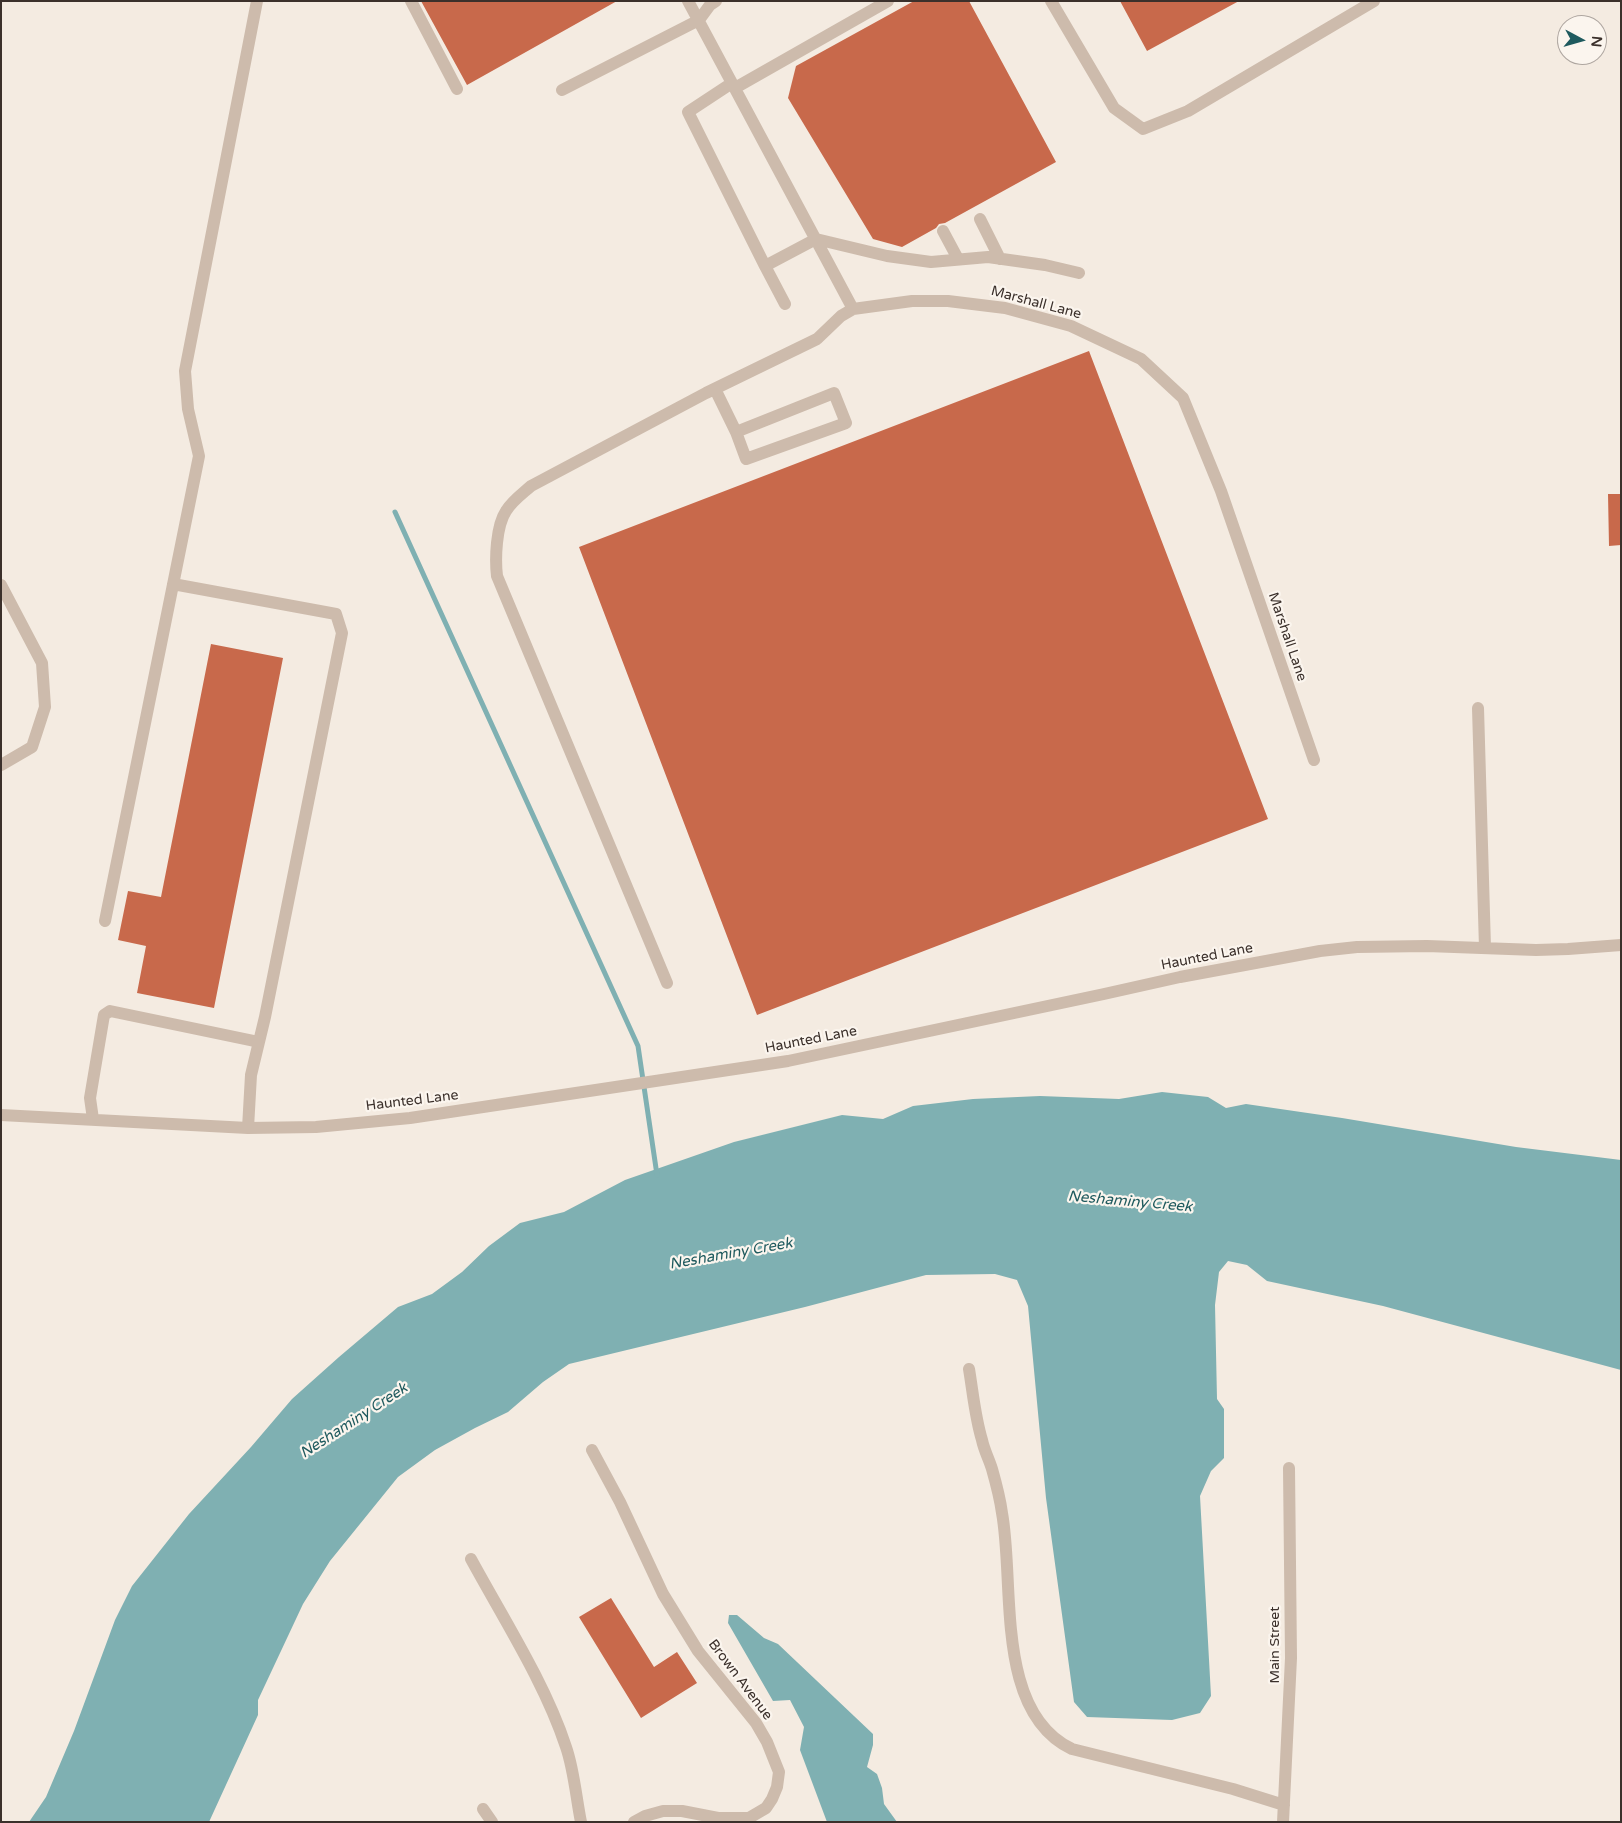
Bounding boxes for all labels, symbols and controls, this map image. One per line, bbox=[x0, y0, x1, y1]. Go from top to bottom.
north arrow bbox=[1557, 15, 1607, 65]
text: N bbox=[1587, 35, 1605, 48]
street label: Marshall Lane bbox=[989, 283, 1083, 323]
street label: Marshall Lane bbox=[1264, 590, 1310, 684]
street label: Haunted Lane bbox=[1160, 940, 1254, 974]
street label: Haunted Lane bbox=[764, 1023, 858, 1057]
street label: Haunted Lane bbox=[365, 1087, 459, 1115]
water label: Neshaminy Creek bbox=[1067, 1188, 1193, 1216]
water label: Neshaminy Creek bbox=[668, 1234, 794, 1274]
water label: Neshaminy Creek bbox=[297, 1380, 411, 1462]
street label: Main Street bbox=[1267, 1606, 1283, 1684]
street label: Brown Avenue bbox=[704, 1636, 776, 1724]

